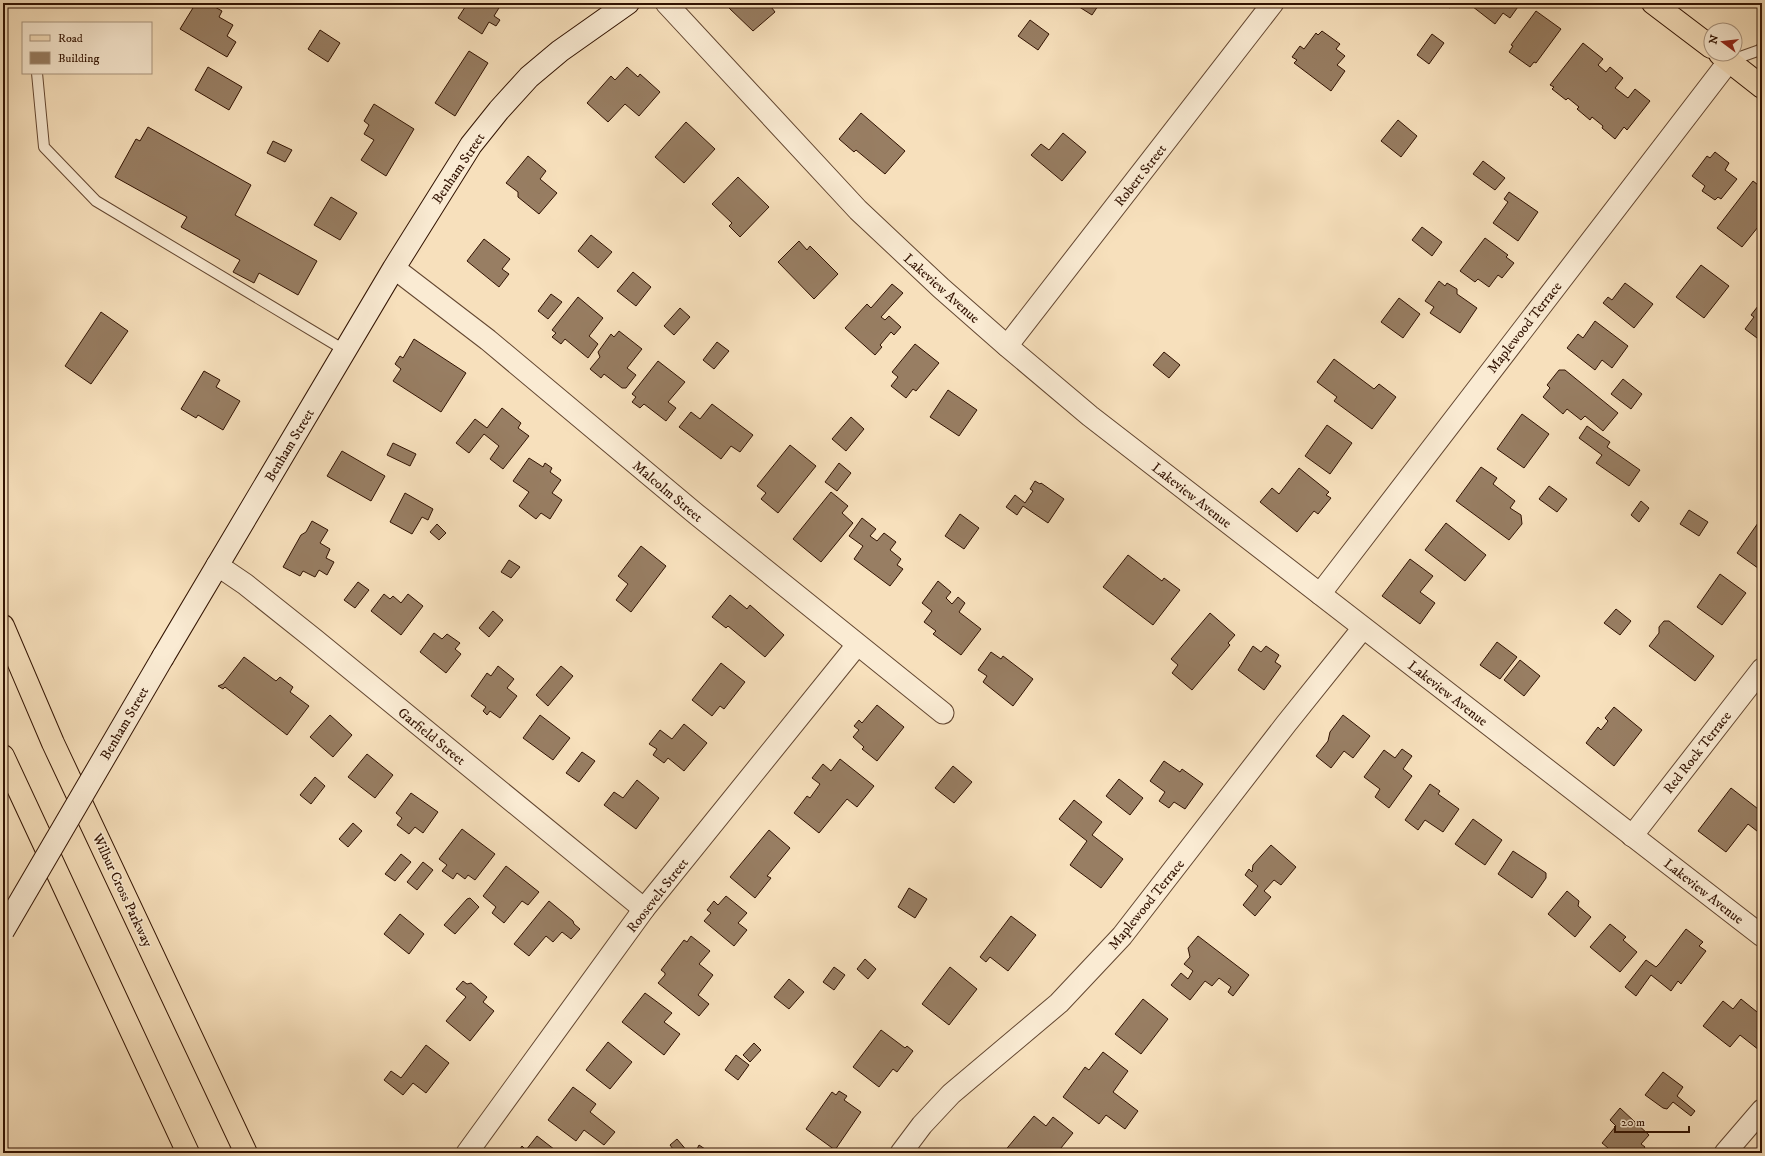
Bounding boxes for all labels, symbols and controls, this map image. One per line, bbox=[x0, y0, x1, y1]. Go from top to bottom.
legend bbox=[22, 22, 152, 74]
north arrow bbox=[1703, 22, 1743, 62]
text: Road bbox=[58, 31, 83, 46]
text: N bbox=[1706, 33, 1722, 46]
text: Building bbox=[58, 51, 99, 66]
street label: Benham Street bbox=[428, 129, 489, 208]
street label: Robert Street bbox=[1111, 140, 1171, 210]
street label: Lakeview Avenue bbox=[899, 250, 983, 328]
street label: Maplewood Terrace bbox=[1483, 278, 1566, 377]
street label: Benham Street bbox=[261, 405, 319, 485]
street label: Malcolm Street bbox=[628, 457, 707, 527]
street label: Lakeview Avenue bbox=[1148, 459, 1235, 533]
street label: Lakeview Avenue bbox=[1404, 657, 1491, 731]
street label: Benham Street bbox=[97, 683, 153, 763]
street label: Garfield Street bbox=[394, 704, 469, 770]
street label: Red Rock Terrace bbox=[1660, 707, 1736, 798]
street label: Wilbur Cross Parkway bbox=[87, 830, 156, 950]
street label: Roosevelt Street bbox=[623, 854, 693, 937]
street label: Lakeview Avenue bbox=[1660, 855, 1747, 929]
street label: Maplewood Terrace bbox=[1105, 856, 1189, 954]
scale bar bbox=[1615, 1108, 1689, 1134]
text: 20 m bbox=[1621, 1115, 1645, 1130]

